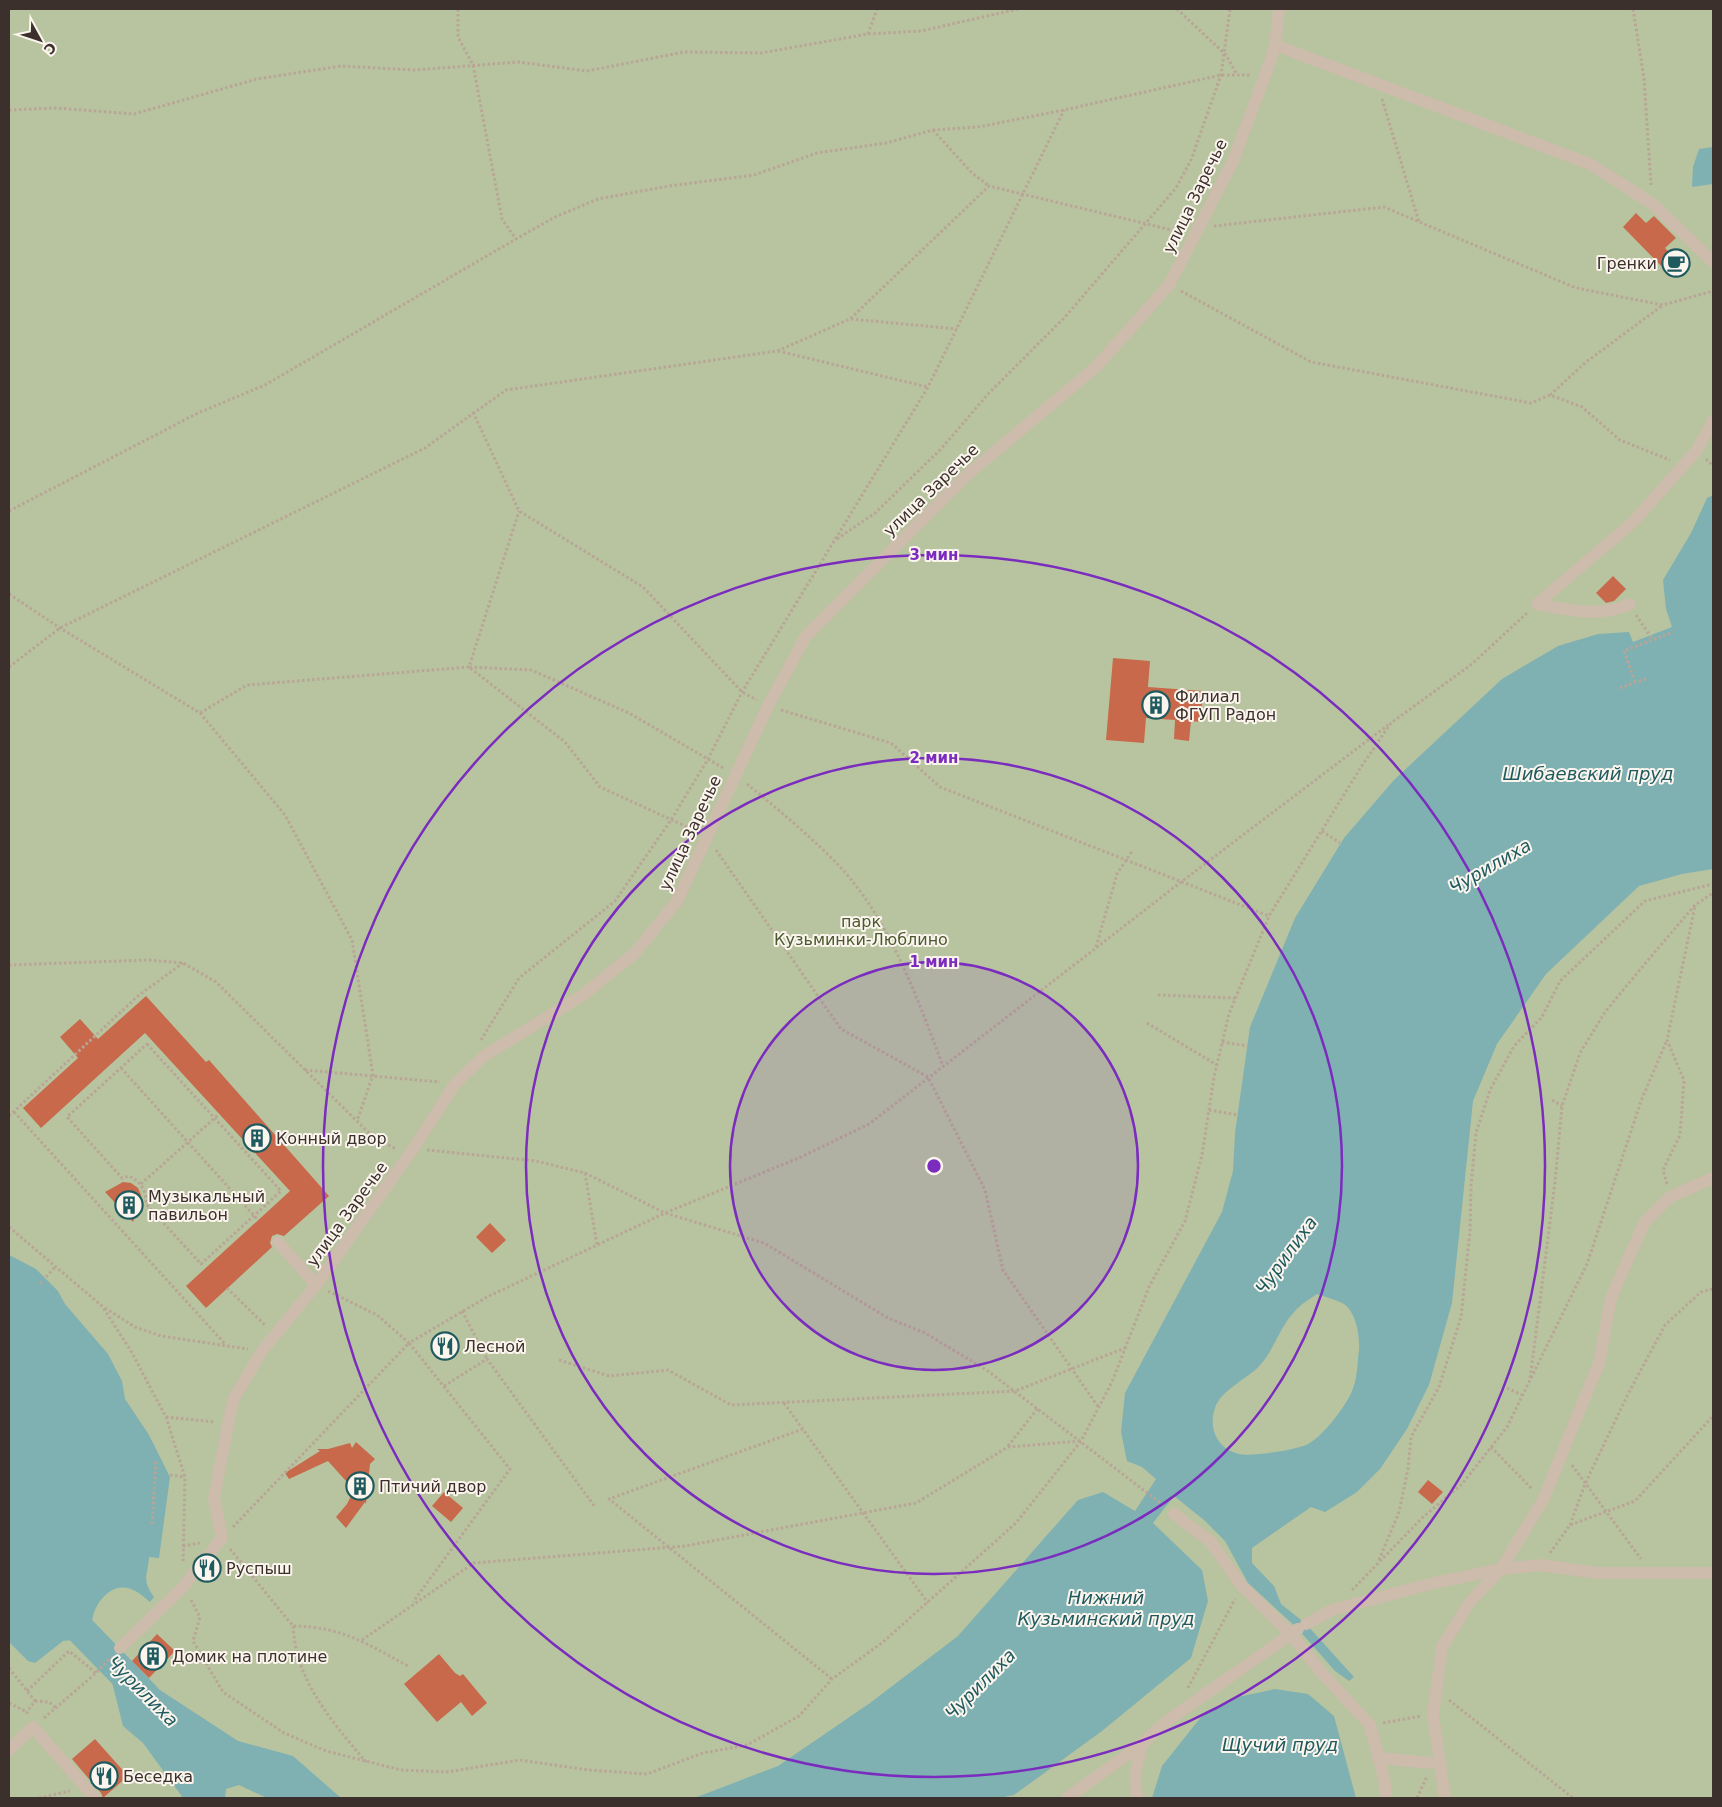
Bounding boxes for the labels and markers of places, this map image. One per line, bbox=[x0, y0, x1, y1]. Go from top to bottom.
cafe icon: Гренки bbox=[1661, 248, 1691, 278]
place label: Гренки bbox=[1597, 254, 1657, 273]
place label: Филиал ФГУП Радон bbox=[1175, 687, 1276, 724]
building icon: Филиал ФГУП Радон bbox=[1141, 690, 1171, 720]
building icon: Конный двор bbox=[242, 1123, 272, 1153]
place label: Конный двор bbox=[276, 1129, 387, 1148]
centre of rings bbox=[925, 1157, 943, 1175]
place label: Музыкальный павильон bbox=[148, 1187, 265, 1224]
building icon: Музыкальный павильон bbox=[114, 1190, 144, 1220]
restaurant icon: Лесной bbox=[430, 1331, 460, 1361]
place label: Лесной bbox=[464, 1337, 525, 1356]
building icon: Птичий двор bbox=[345, 1471, 375, 1501]
place label: Птичий двор bbox=[379, 1477, 487, 1496]
restaurant icon: Руспыш bbox=[192, 1553, 222, 1583]
place label: Руспыш bbox=[226, 1559, 292, 1578]
building icon: Домик на плотине bbox=[138, 1641, 168, 1671]
place label: Домик на плотине bbox=[172, 1647, 327, 1666]
restaurant icon: Беседка bbox=[89, 1761, 119, 1791]
place label: Беседка bbox=[123, 1767, 193, 1786]

